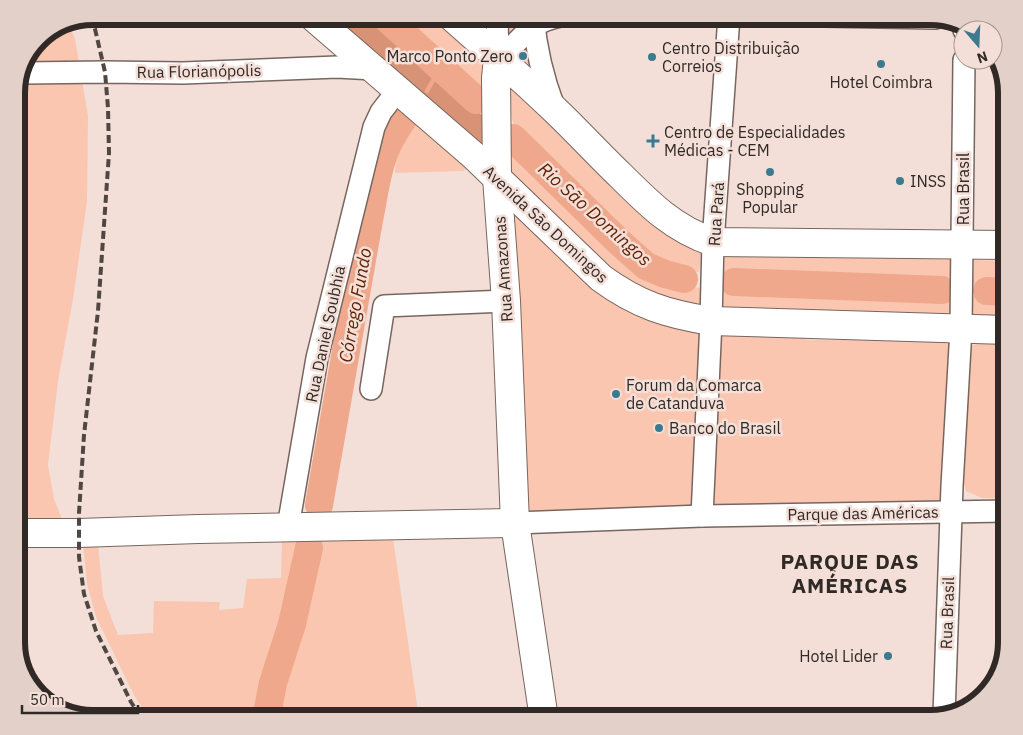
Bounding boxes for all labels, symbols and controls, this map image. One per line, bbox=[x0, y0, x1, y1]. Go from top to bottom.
north arrow bbox=[953, 20, 1003, 70]
place label: Centro Distribuição Correios bbox=[662, 38, 800, 76]
place label: Marco Ponto Zero bbox=[387, 46, 513, 66]
text: N bbox=[975, 47, 990, 67]
marker: Marco Ponto Zero bbox=[517, 50, 529, 62]
marker: Centro Distribuição Correios bbox=[646, 51, 658, 63]
marker: Hotel Coimbra bbox=[875, 58, 887, 70]
street label: Rua Florianópolis bbox=[136, 60, 262, 82]
place label: Hotel Coimbra bbox=[829, 72, 933, 92]
place label: Centro de Especialidades Médicas - CEM bbox=[664, 122, 846, 160]
marker: Centro de Especialidades Médicas - CEM bbox=[646, 134, 660, 148]
street label: Rua Brasil bbox=[953, 153, 973, 225]
water label: Rio São Domingos bbox=[534, 157, 656, 271]
street label: Avenida São Domingos bbox=[479, 161, 613, 287]
marker: Shopping Popular bbox=[764, 166, 776, 178]
place label: INSS bbox=[910, 171, 946, 191]
marker: INSS bbox=[894, 175, 906, 187]
place label: Shopping Popular bbox=[736, 179, 804, 217]
street label: Rua Pará bbox=[704, 181, 728, 247]
street label: Rua Amazonas bbox=[489, 215, 517, 323]
water label: Córrego Fundo bbox=[334, 246, 376, 364]
street label: Rua Daniel Soubhia bbox=[301, 263, 349, 404]
place label: Forum da Comarca de Catanduva bbox=[626, 375, 762, 413]
marker: Forum da Comarca de Catanduva bbox=[610, 388, 622, 400]
place label: Banco do Brasil bbox=[669, 418, 781, 438]
marker: Banco do Brasil bbox=[653, 422, 665, 434]
street label: Parque das Américas bbox=[787, 502, 939, 524]
district label: PARQUE DAS AMÉRICAS bbox=[780, 547, 920, 599]
street label: Rua Brasil bbox=[936, 576, 958, 650]
place label: Hotel Lider bbox=[799, 646, 878, 666]
marker: Hotel Lider bbox=[882, 650, 894, 662]
scale bar bbox=[22, 682, 139, 714]
text: 50 m bbox=[30, 690, 65, 709]

